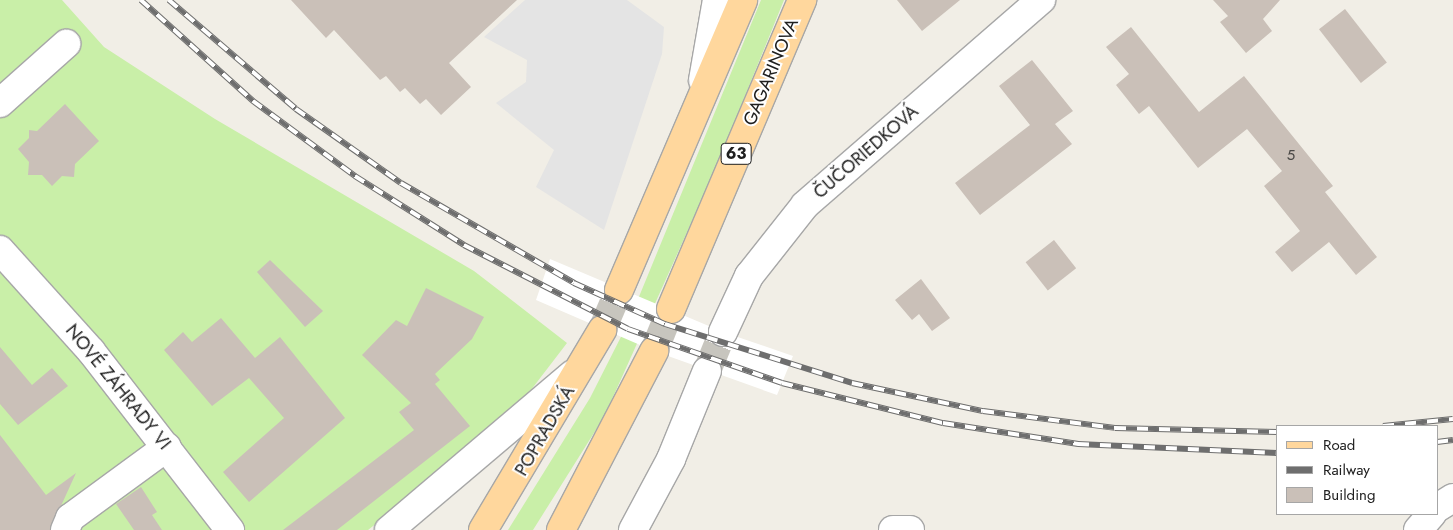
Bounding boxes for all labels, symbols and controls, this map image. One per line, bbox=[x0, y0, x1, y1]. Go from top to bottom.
street label: GAGARINOVA bbox=[739, 15, 803, 129]
street label: ČUČORIEDKOVÁ bbox=[809, 101, 923, 203]
road number: 63 bbox=[720, 140, 752, 168]
house number: 5 bbox=[1287, 147, 1295, 165]
street label: NOVÉ ZÁHRADY VI bbox=[61, 320, 175, 454]
street label: POPRADSKÁ bbox=[511, 382, 579, 480]
legend bbox=[1276, 425, 1438, 515]
text: Road bbox=[1323, 434, 1355, 456]
text: Railway bbox=[1323, 459, 1370, 481]
text: Building bbox=[1323, 484, 1375, 506]

